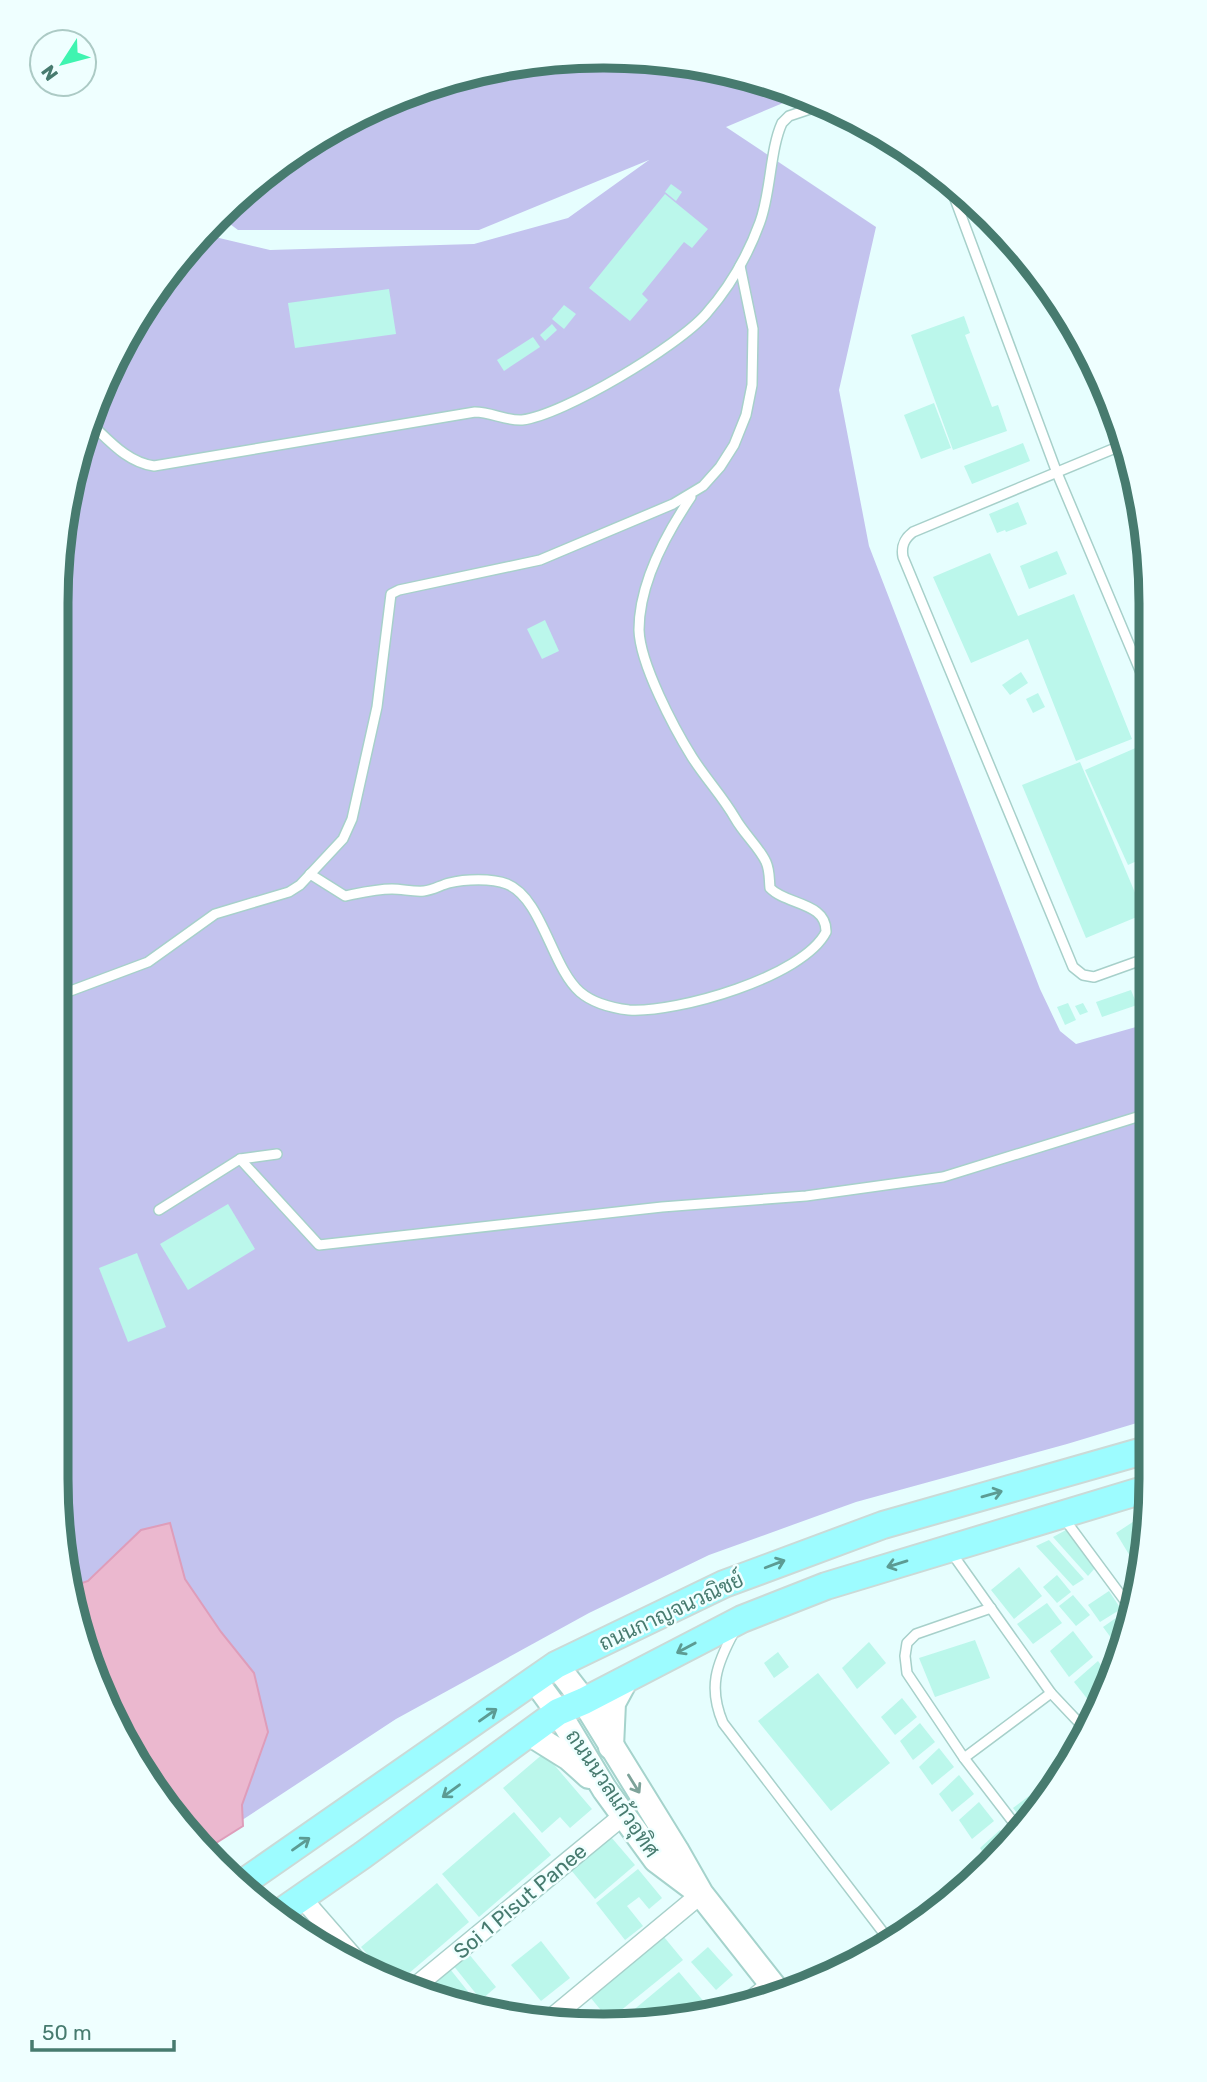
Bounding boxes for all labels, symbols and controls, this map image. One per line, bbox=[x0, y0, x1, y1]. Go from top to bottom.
north arrow bbox=[28, 28, 98, 98]
text: N bbox=[36, 60, 63, 85]
one-way arrow bbox=[980, 1487, 1002, 1500]
one-way arrow bbox=[764, 1557, 786, 1570]
one-way arrow bbox=[886, 1558, 908, 1571]
street label: ถนนกาญจนวณิชย์ bbox=[594, 1566, 747, 1655]
one-way arrow bbox=[676, 1642, 697, 1655]
one-way arrow bbox=[478, 1708, 497, 1722]
street label: ถนนนวลแก้วอุทิศ bbox=[559, 1724, 665, 1863]
one-way arrow bbox=[628, 1773, 642, 1793]
one-way arrow bbox=[442, 1783, 460, 1798]
one-way arrow bbox=[290, 1836, 310, 1850]
street label: Soi 1 Pisut Panee bbox=[448, 1838, 592, 1964]
scale bar bbox=[32, 2008, 173, 2052]
text: 50 m bbox=[42, 2020, 92, 2045]

